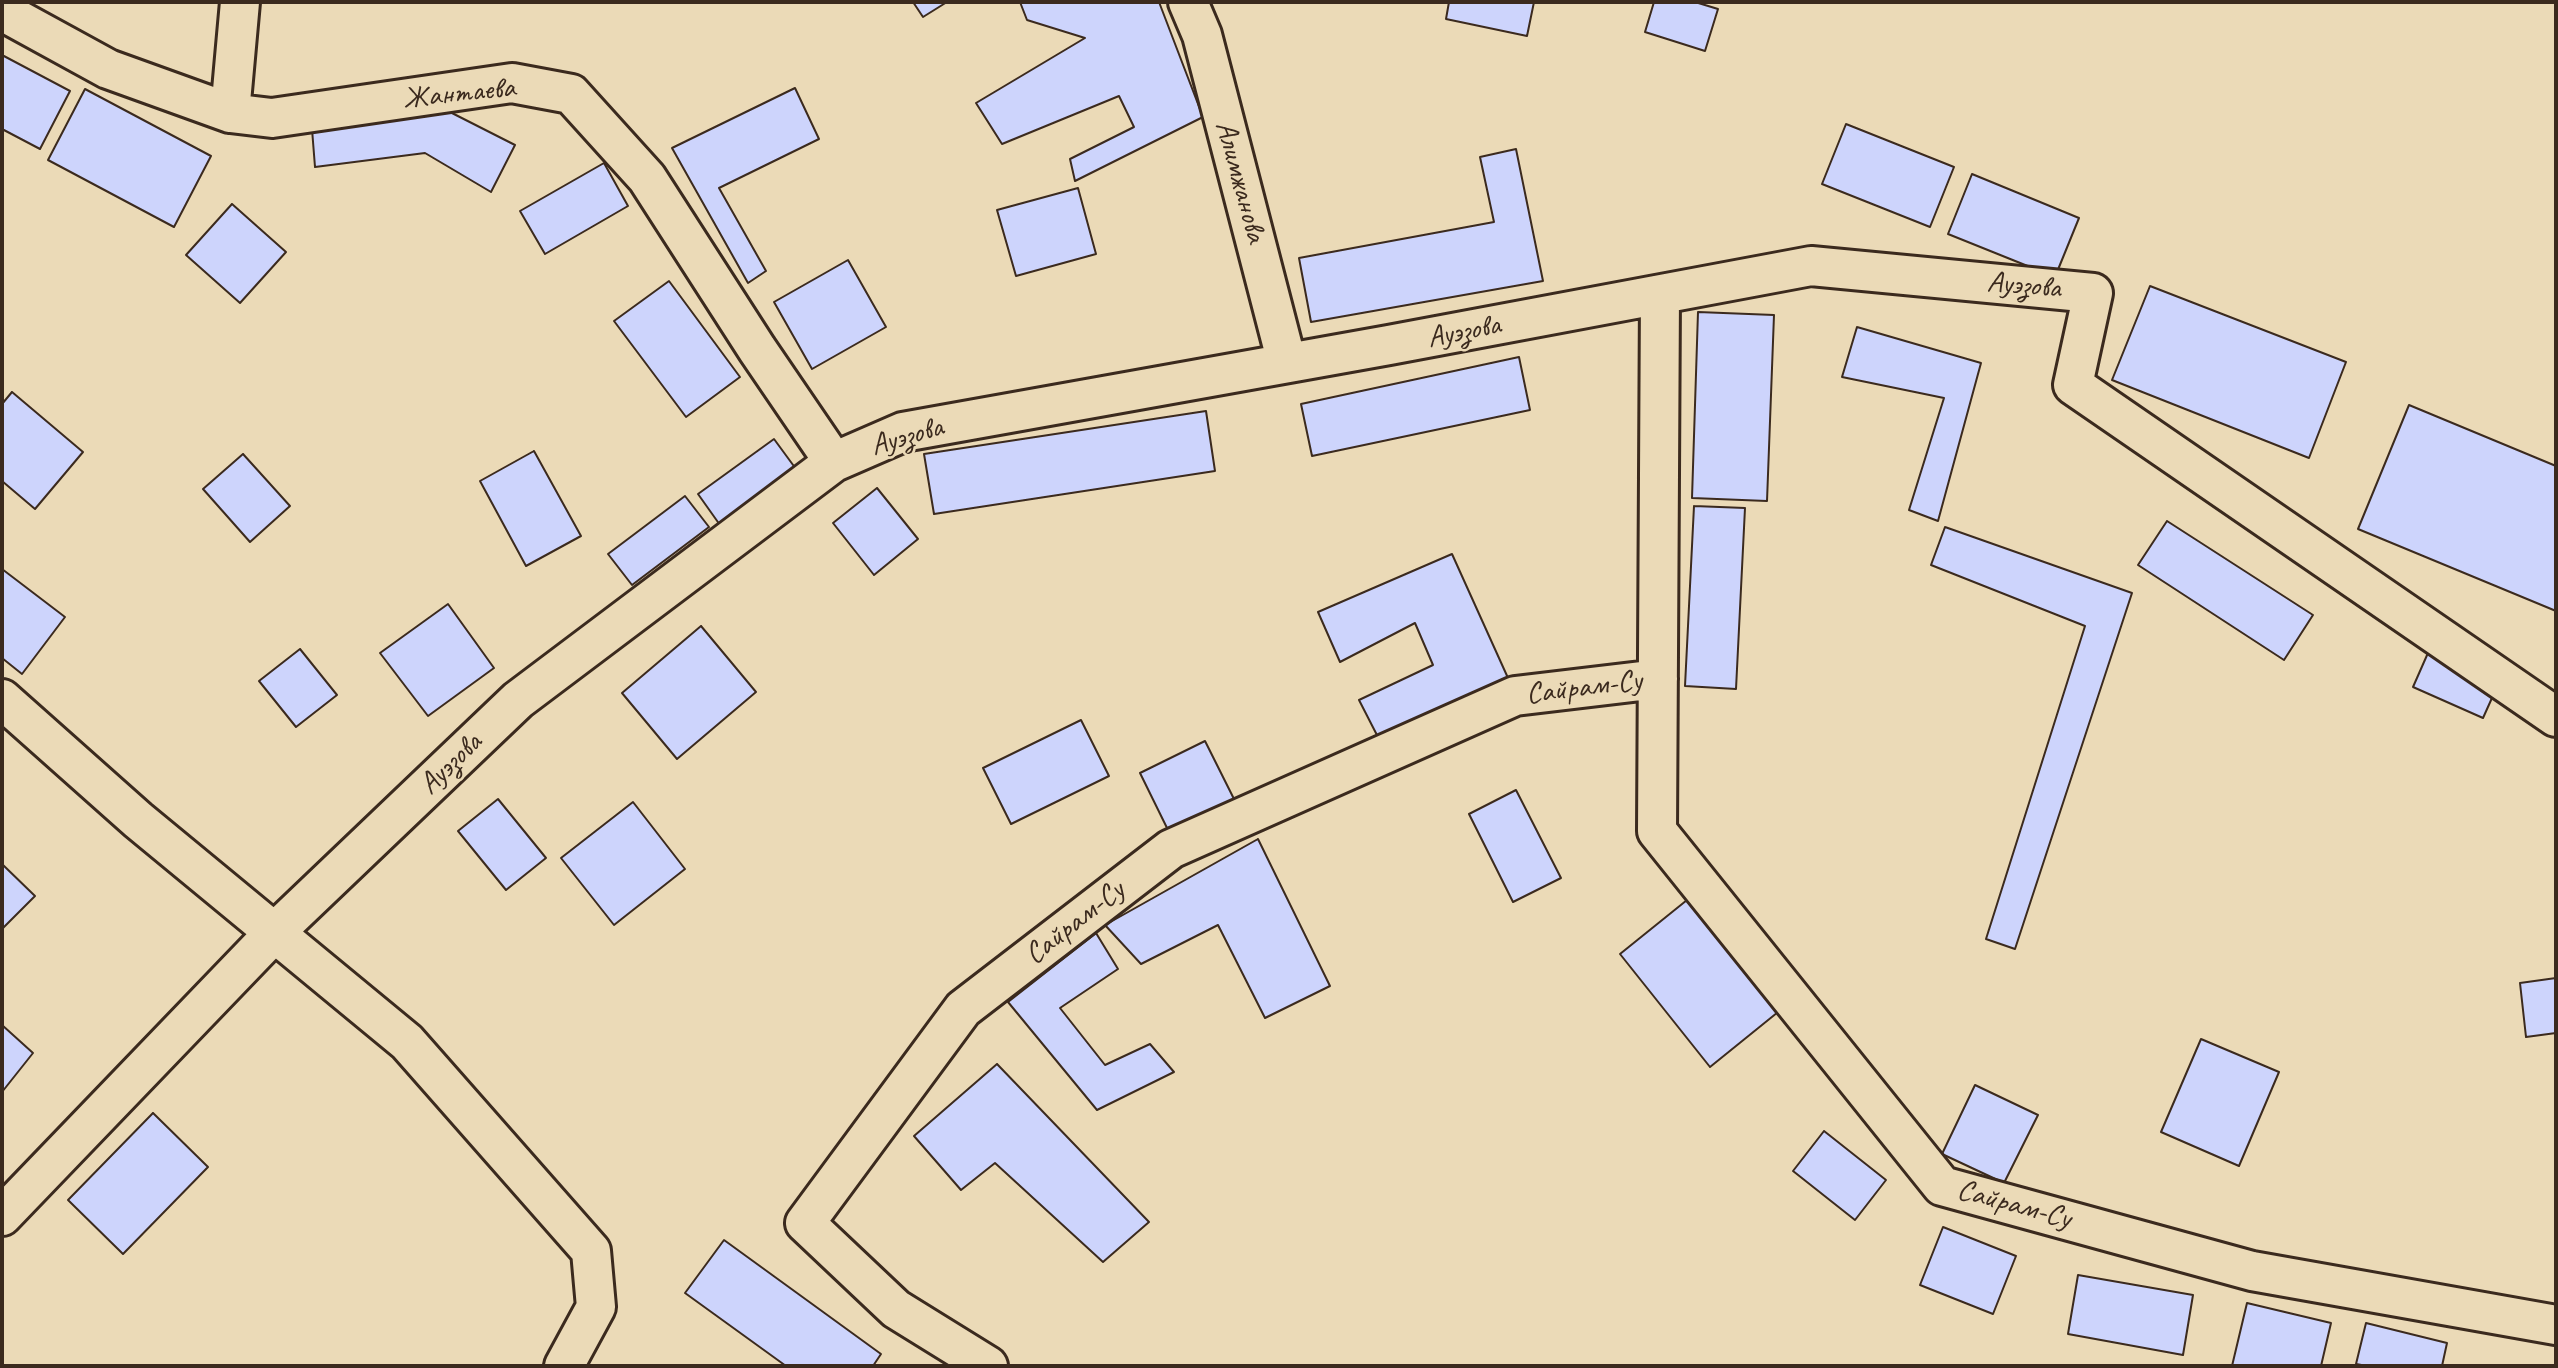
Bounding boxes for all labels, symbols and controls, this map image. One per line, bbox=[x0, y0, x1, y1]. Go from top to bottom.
street label: Жантаева bbox=[401, 70, 517, 118]
street label: Алимжанова bbox=[1207, 117, 1273, 247]
street label: Ауэзова bbox=[1986, 265, 2062, 307]
street label: Ауэзова bbox=[1424, 307, 1504, 357]
street label: Ауэзова bbox=[867, 410, 947, 464]
street label: Сайрам-Су bbox=[1524, 663, 1644, 713]
street label: Ауэзова bbox=[412, 725, 490, 803]
street label: Сайрам-Су bbox=[1018, 873, 1132, 973]
street label: Сайрам-Су bbox=[1953, 1173, 2075, 1237]

